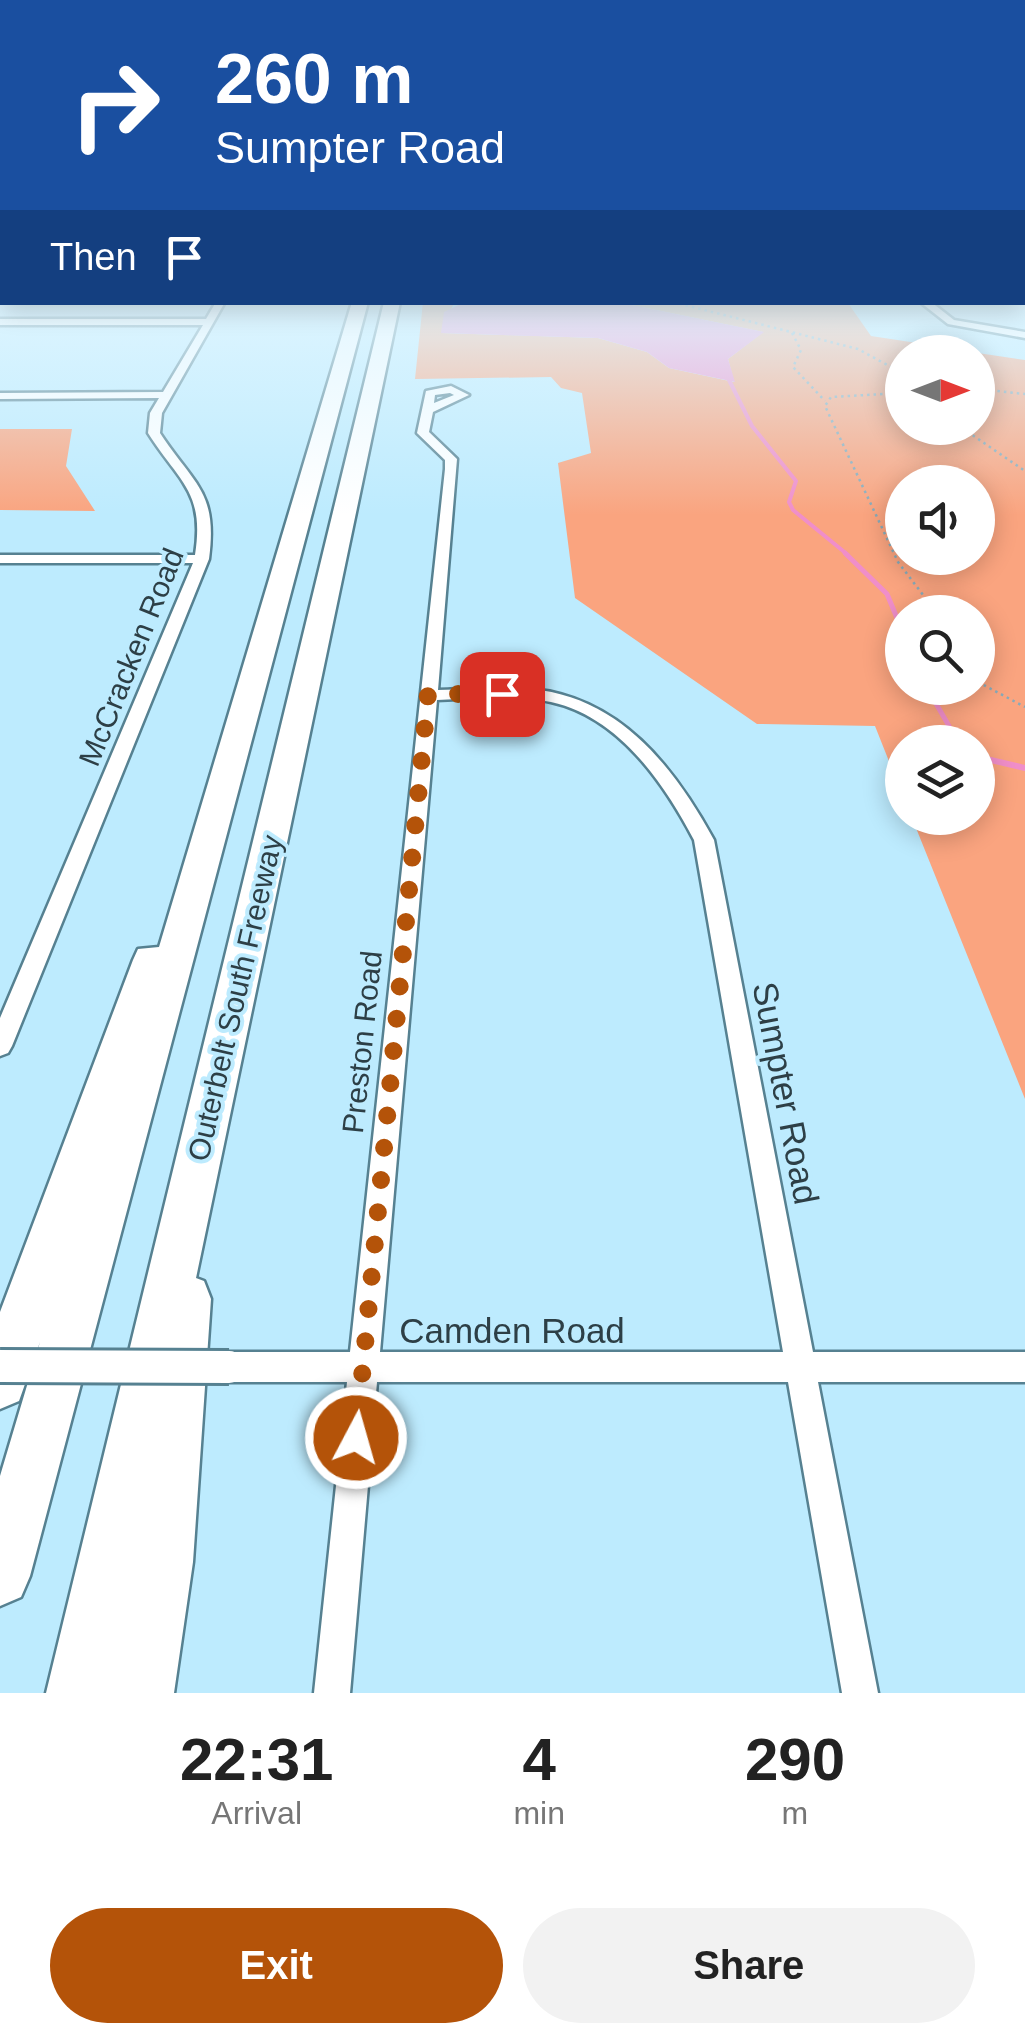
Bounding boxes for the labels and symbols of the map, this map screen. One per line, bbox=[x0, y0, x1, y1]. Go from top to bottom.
north arrow bbox=[885, 335, 995, 445]
street label: McCracken Road bbox=[72, 543, 190, 771]
pin bbox=[460, 652, 545, 737]
street label: Outerbelt South Freeway bbox=[181, 832, 289, 1164]
street label: Preston Road bbox=[336, 949, 388, 1135]
street label: Sumpter Road bbox=[745, 979, 827, 1207]
street label: Camden Road bbox=[399, 1311, 625, 1350]
position arrow bbox=[304, 1386, 408, 1490]

